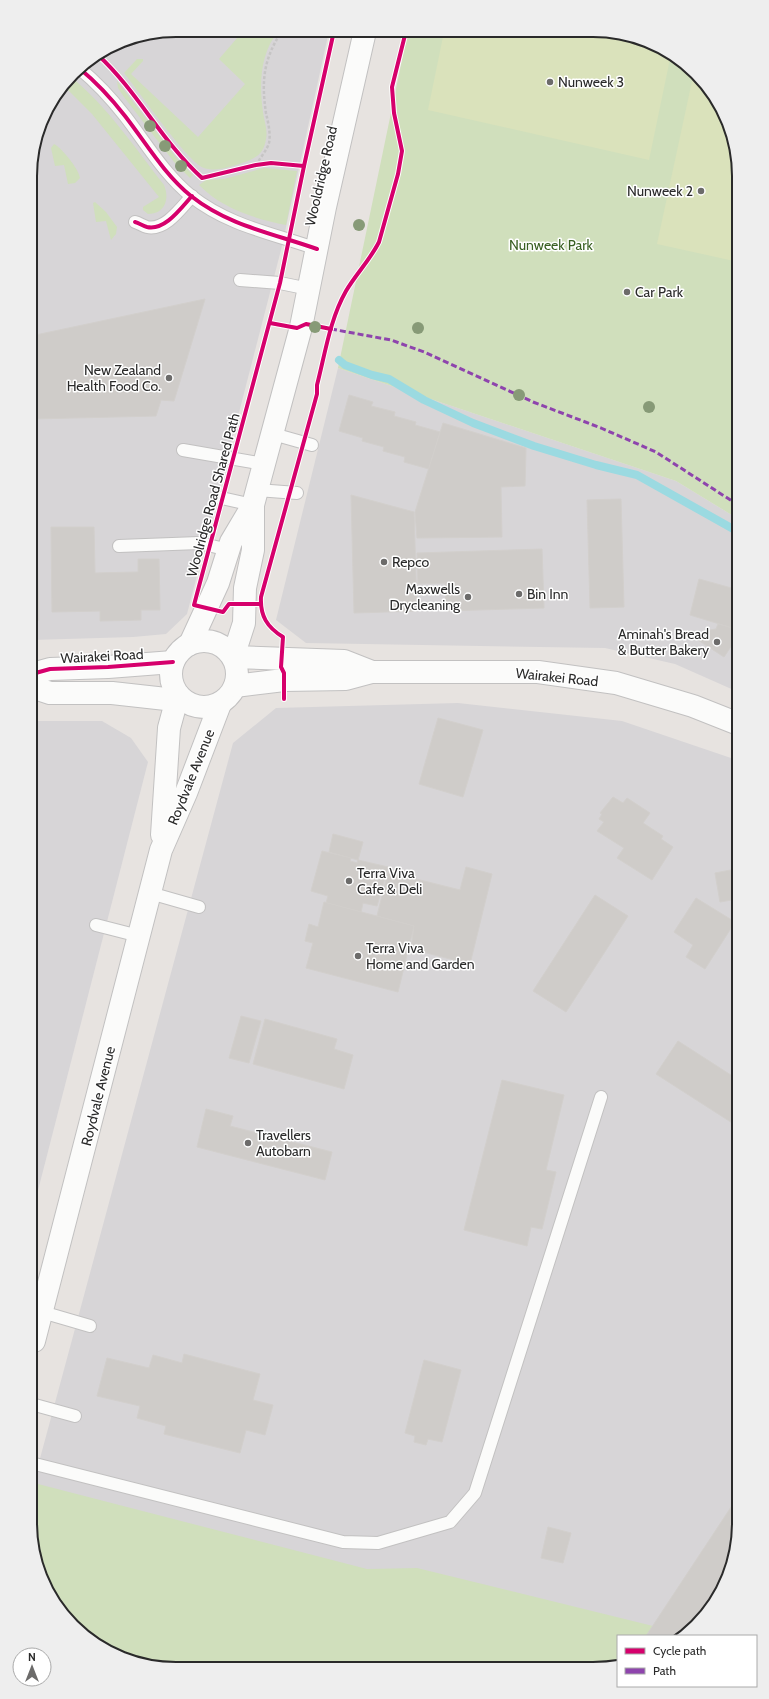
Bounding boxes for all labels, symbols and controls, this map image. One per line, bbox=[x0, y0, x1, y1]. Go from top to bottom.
place label: Nunweek 3 bbox=[558, 73, 624, 91]
marker: Nunweek 3 bbox=[545, 77, 555, 87]
street label: Wooldridge Road bbox=[301, 124, 341, 228]
place label: Nunweek 2 bbox=[627, 182, 693, 200]
marker: Nunweek 2 bbox=[696, 186, 706, 196]
park label: Nunweek Park bbox=[509, 236, 594, 254]
place label: Car Park bbox=[635, 283, 684, 301]
marker: Car Park bbox=[622, 287, 632, 297]
place label: New Zealand Health Food Co. bbox=[67, 361, 161, 395]
marker: New Zealand Health Food Co. bbox=[164, 373, 174, 383]
street label: Woolridge Road Shared Path bbox=[182, 411, 244, 579]
place label: Repco bbox=[392, 553, 429, 571]
marker: Repco bbox=[379, 557, 389, 567]
place label: Maxwells Drycleaning bbox=[389, 580, 461, 614]
place label: Bin Inn bbox=[527, 585, 568, 603]
marker: Bin Inn bbox=[514, 589, 524, 599]
marker: Maxwells Drycleaning bbox=[463, 592, 473, 602]
place label: Aminah's Bread & Butter Bakery bbox=[618, 625, 709, 659]
marker: Aminah's Bread & Butter Bakery bbox=[712, 637, 722, 647]
street label: Wairakei Road bbox=[60, 645, 144, 667]
street label: Wairakei Road bbox=[515, 664, 599, 690]
street label: Roydvale Avenue bbox=[164, 726, 218, 828]
place label: Terra Viva Cafe & Deli bbox=[357, 864, 422, 898]
marker: Terra Viva Cafe & Deli bbox=[344, 876, 354, 886]
place label: Terra Viva Home and Garden bbox=[366, 939, 475, 973]
marker: Terra Viva Home and Garden bbox=[353, 951, 363, 961]
street label: Roydvale Avenue bbox=[77, 1044, 119, 1148]
place label: Travellers Autobarn bbox=[256, 1126, 311, 1160]
marker: Travellers Autobarn bbox=[243, 1138, 253, 1148]
legend bbox=[617, 1635, 757, 1687]
text: Cycle path bbox=[653, 1643, 706, 1658]
north arrow bbox=[12, 1647, 52, 1687]
text: N bbox=[28, 1650, 36, 1664]
text: Path bbox=[653, 1663, 676, 1678]

